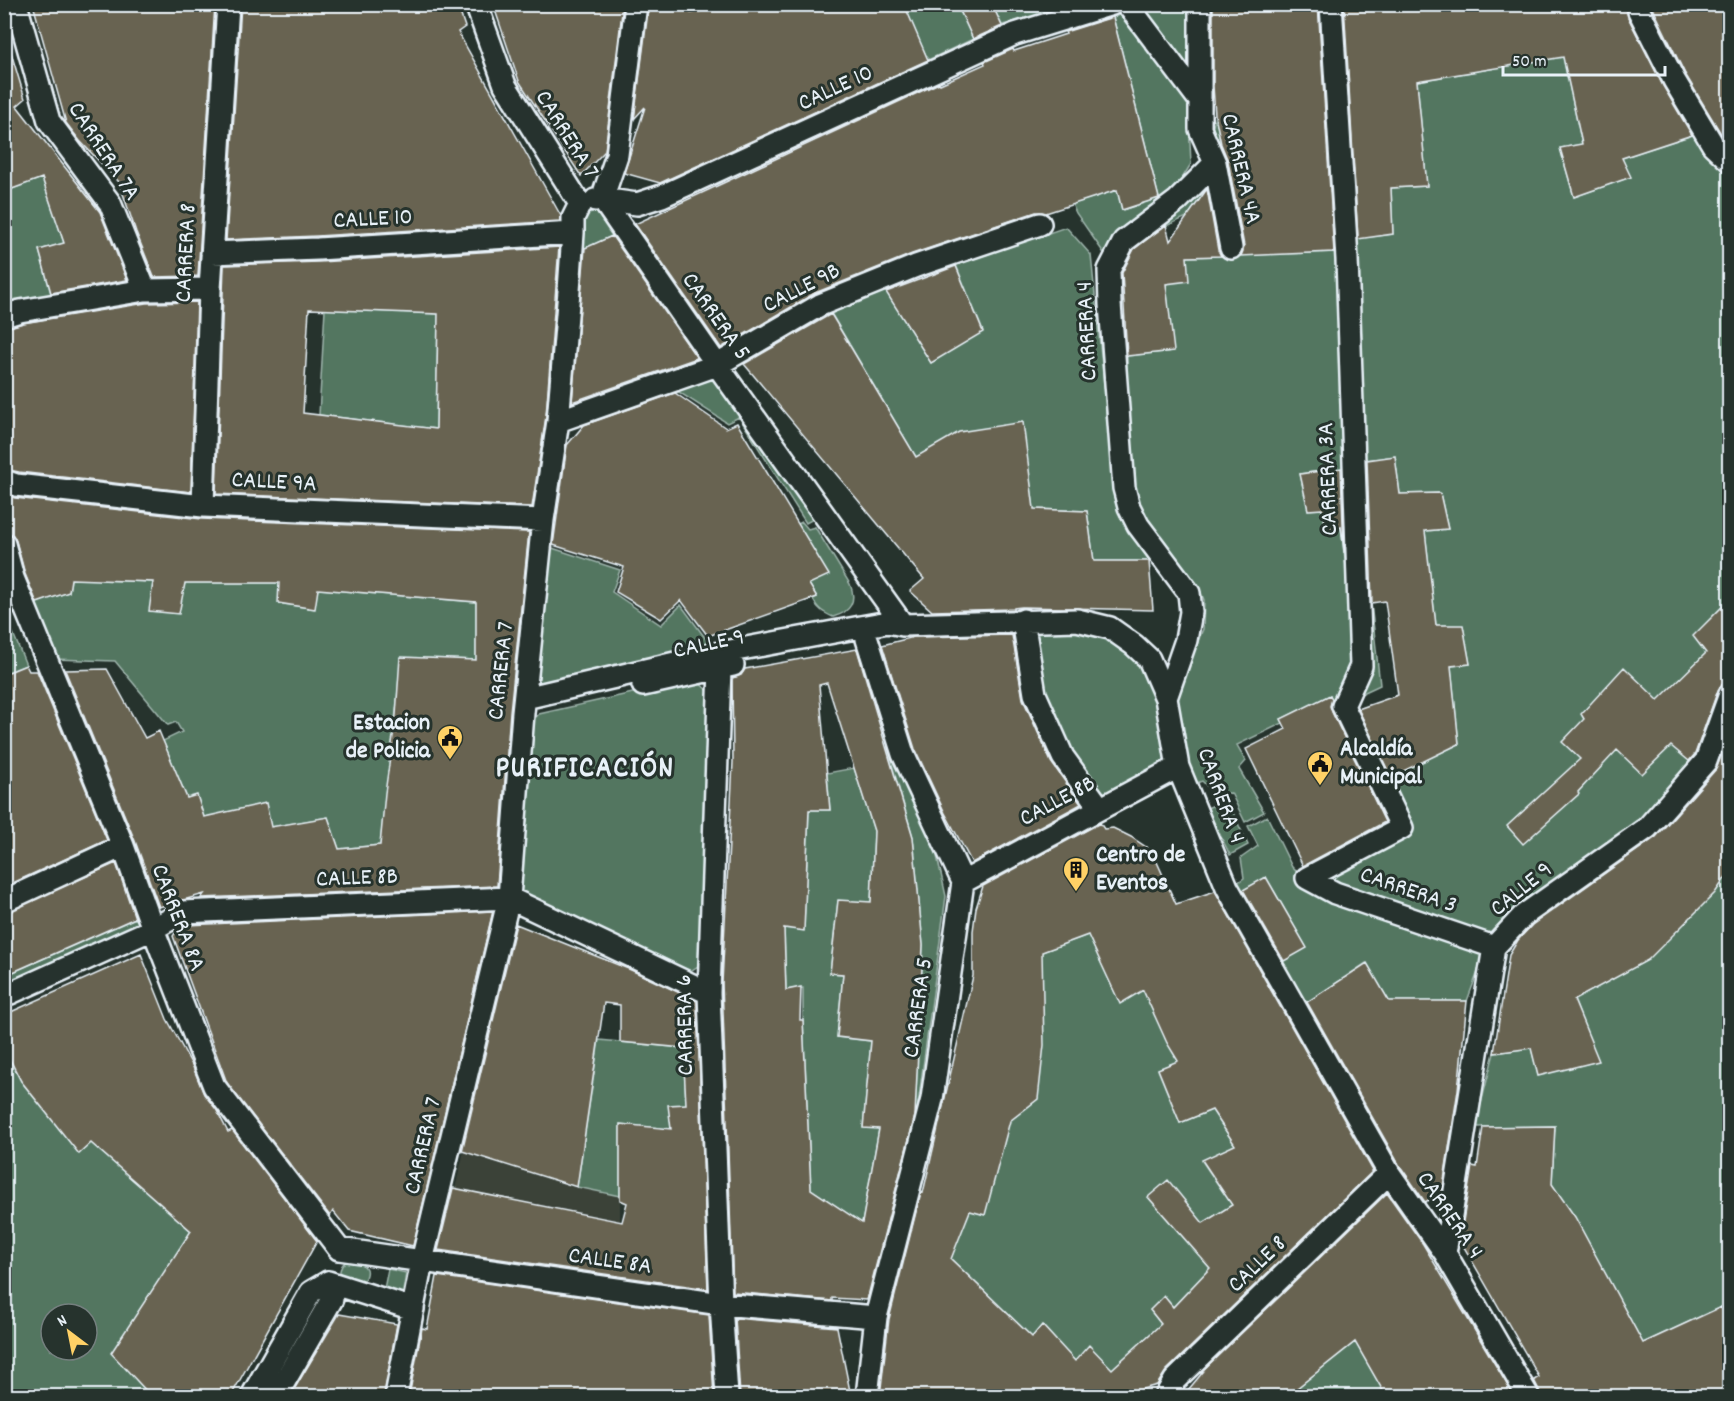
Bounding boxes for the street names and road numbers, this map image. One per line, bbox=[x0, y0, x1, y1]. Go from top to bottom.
street label: CALLE 10 bbox=[793, 57, 879, 121]
street label: CARRERA 7 bbox=[525, 84, 607, 186]
street label: CARRERA 7A bbox=[58, 96, 148, 208]
street label: CARRERA 4A bbox=[1211, 110, 1269, 228]
street label: CALLE 10 bbox=[333, 201, 413, 239]
street label: CARRERA 8 bbox=[167, 203, 207, 303]
street label: CALLE 9B bbox=[757, 255, 847, 323]
street label: CARRERA 5 bbox=[672, 266, 758, 368]
street label: CARRERA 4 bbox=[1068, 280, 1108, 382]
street label: CARRERA 3A bbox=[1310, 422, 1348, 536]
street label: CALLE 9A bbox=[231, 464, 317, 502]
street label: CARRERA 7 bbox=[480, 620, 524, 722]
street label: CALLE 9 bbox=[670, 621, 748, 669]
street label: CARRERA 4 bbox=[1187, 743, 1253, 849]
street label: CALLE 8B bbox=[1014, 768, 1102, 836]
street label: CALLE 9 bbox=[1483, 854, 1561, 926]
street label: CARRERA 3 bbox=[1355, 859, 1461, 923]
street label: CARRERA 8A bbox=[141, 860, 213, 976]
street label: CALLE 8B bbox=[315, 861, 399, 897]
street label: CARRERA 5 bbox=[895, 956, 943, 1060]
street label: CARRERA 6 bbox=[668, 974, 704, 1076]
street label: CARRERA 7 bbox=[396, 1094, 452, 1198]
street label: CARRERA 4 bbox=[1407, 1165, 1491, 1267]
street label: CALLE 8 bbox=[1221, 1228, 1295, 1302]
street label: CALLE 8A bbox=[566, 1239, 654, 1285]

